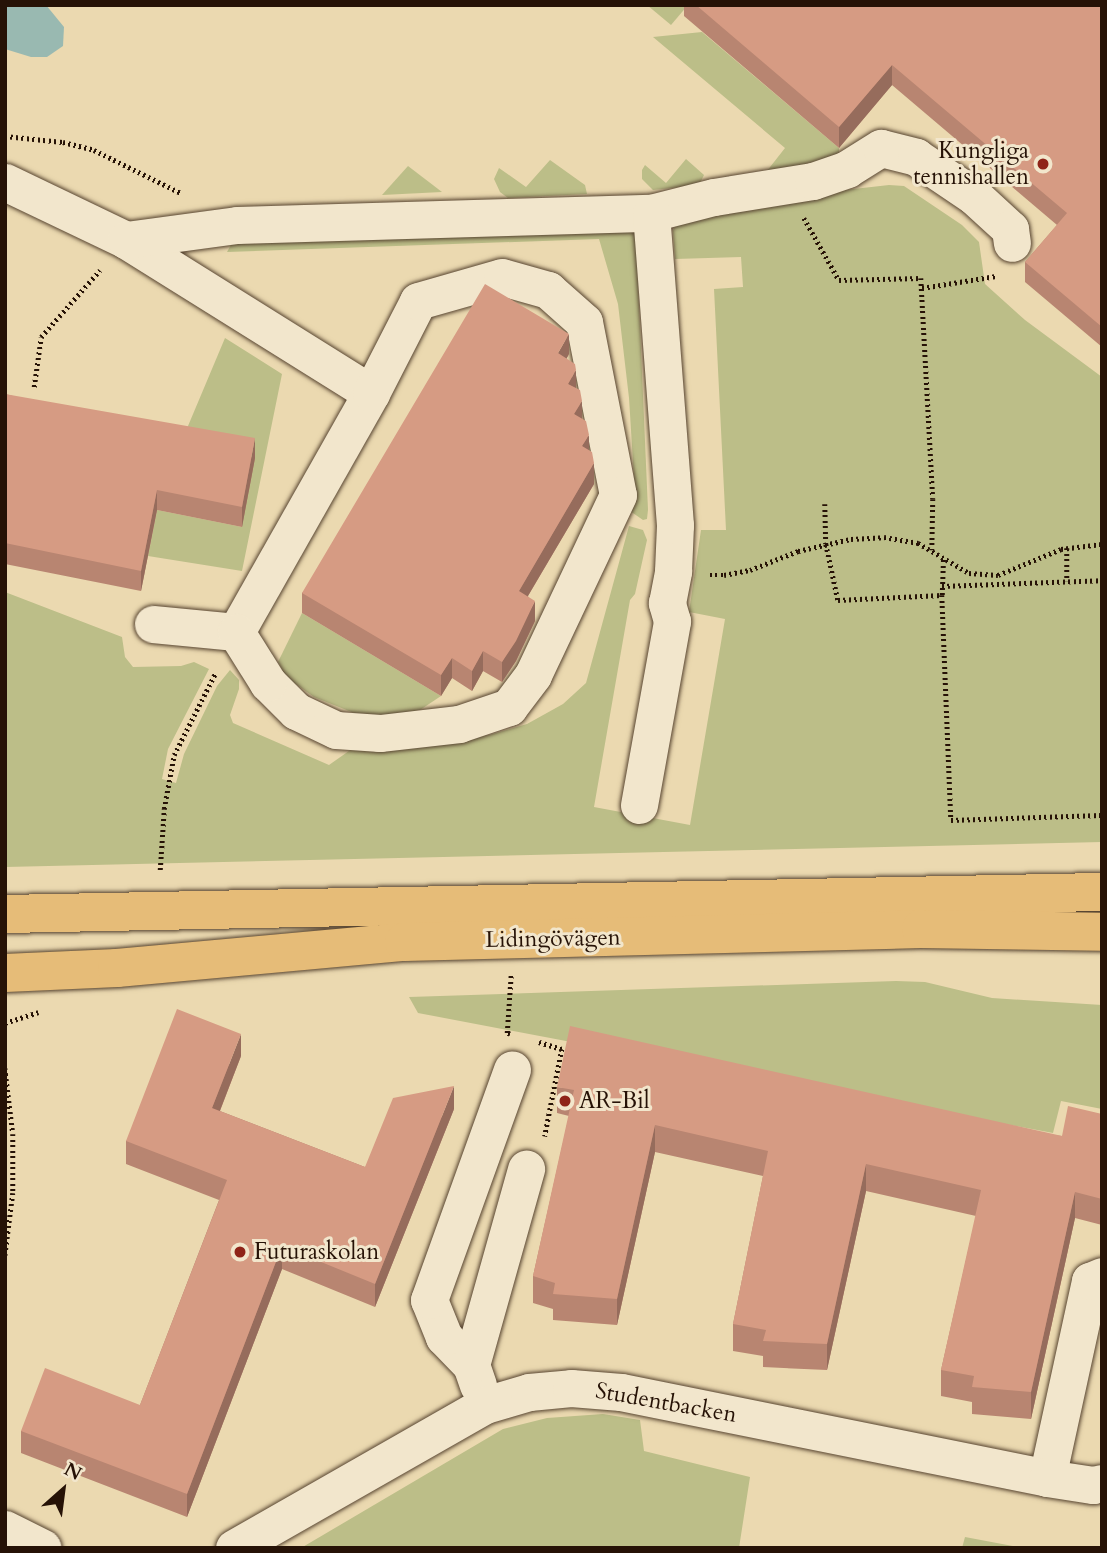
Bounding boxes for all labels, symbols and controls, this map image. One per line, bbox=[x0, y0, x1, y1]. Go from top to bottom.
place label: Kungliga tennishallen bbox=[913, 137, 1029, 191]
marker: Kungliga tennishallen bbox=[1035, 156, 1051, 172]
street label: Lidingövägen bbox=[485, 924, 621, 954]
place label: AR-Bil bbox=[579, 1087, 650, 1115]
marker: AR-Bil bbox=[557, 1093, 573, 1109]
place label: Futuraskolan bbox=[254, 1238, 379, 1266]
marker: Futuraskolan bbox=[232, 1244, 248, 1260]
street label: Studentbacken bbox=[593, 1377, 739, 1429]
north arrow bbox=[28, 1455, 98, 1525]
text: N bbox=[59, 1456, 86, 1487]

